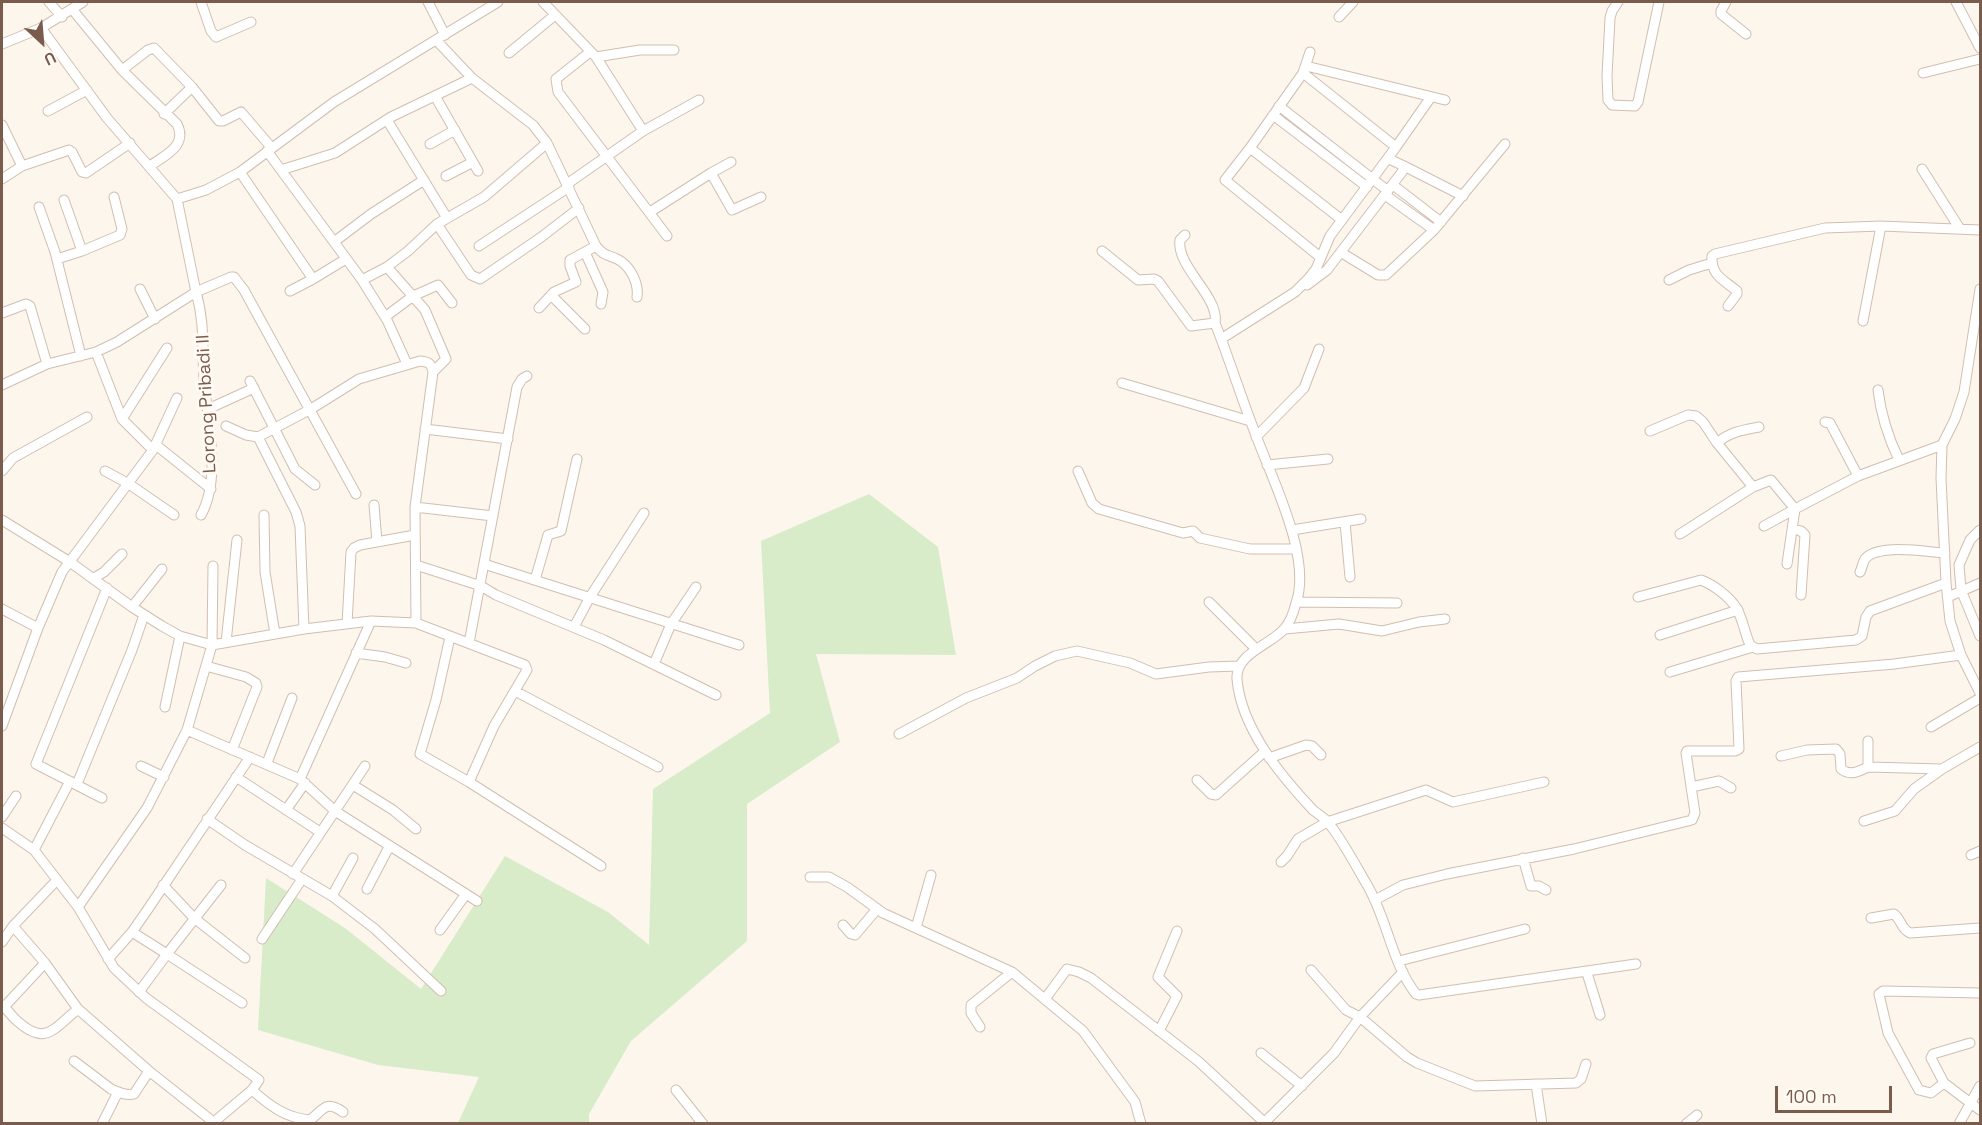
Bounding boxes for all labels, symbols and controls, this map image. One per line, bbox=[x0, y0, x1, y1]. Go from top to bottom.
north arrow bbox=[12, 12, 72, 72]
text: U bbox=[41, 47, 60, 70]
street label: Lorong Pribadi II bbox=[193, 334, 221, 474]
scale bar bbox=[1778, 1074, 1895, 1112]
text: 100 m bbox=[1786, 1085, 1837, 1108]

